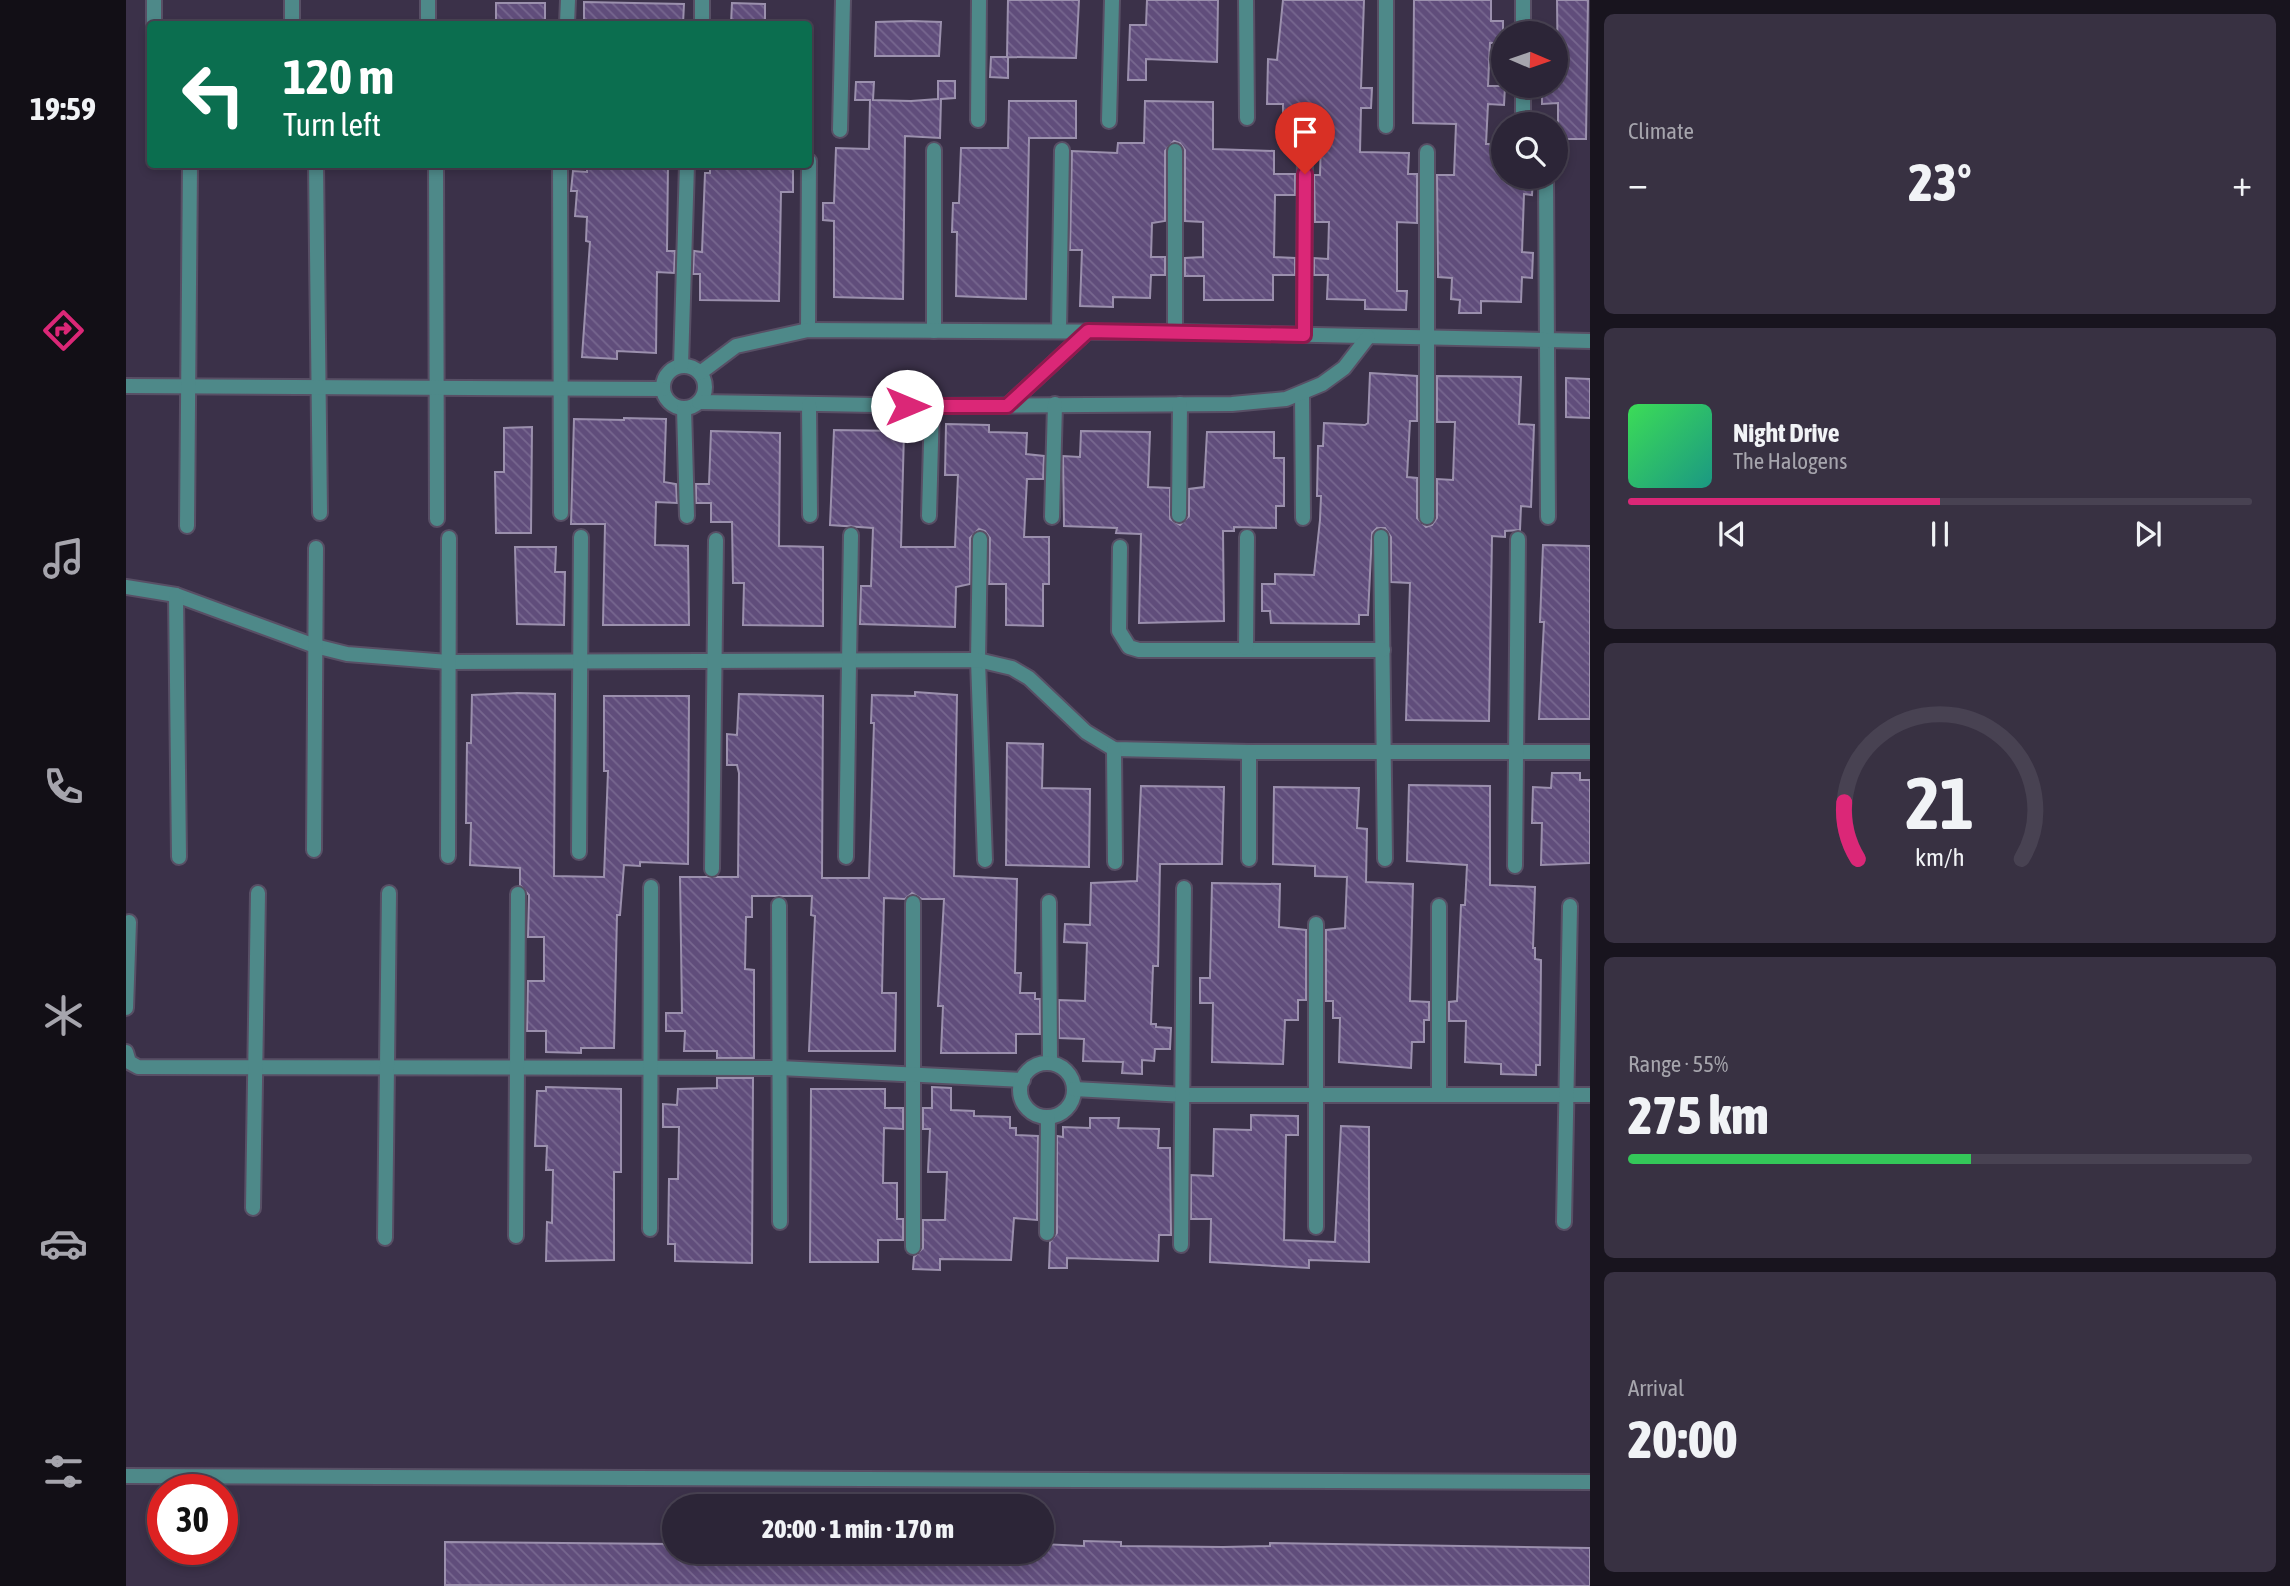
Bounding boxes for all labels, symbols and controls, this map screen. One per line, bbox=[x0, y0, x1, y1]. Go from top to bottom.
north arrow bbox=[1491, 21, 1568, 98]
map controls bbox=[1491, 21, 1568, 189]
text: 120 m bbox=[283, 48, 394, 104]
icon: left bbox=[168, 49, 259, 140]
text: 19:59 bbox=[30, 90, 96, 127]
pin bbox=[1275, 102, 1335, 174]
text: Turn left bbox=[283, 106, 381, 143]
button: search bbox=[1491, 112, 1568, 189]
icon: arrive bbox=[1286, 113, 1324, 151]
text: Climate bbox=[1628, 118, 1694, 144]
text: 23° bbox=[1908, 152, 1972, 212]
text: − bbox=[1628, 161, 1648, 204]
text: + bbox=[2232, 161, 2252, 204]
icon: directions bbox=[39, 306, 88, 355]
position arrow bbox=[870, 369, 944, 443]
text: Night Drive bbox=[1733, 418, 1840, 448]
text: The Halogens bbox=[1733, 448, 1847, 474]
icon: previous bbox=[1713, 515, 1751, 553]
icon: pause bbox=[1921, 515, 1959, 553]
icon: next bbox=[2129, 515, 2167, 553]
icon: music bbox=[39, 534, 88, 583]
text: 21 bbox=[1906, 761, 1974, 844]
icon: phone bbox=[39, 762, 88, 811]
text: km/h bbox=[1915, 843, 1965, 871]
icon: climate bbox=[39, 991, 88, 1040]
text: Range · 55% bbox=[1628, 1051, 1728, 1077]
text: 275 km bbox=[1628, 1085, 1769, 1145]
icon: car bbox=[39, 1219, 88, 1268]
text: Arrival bbox=[1628, 1375, 1684, 1401]
text: 20:00 bbox=[1628, 1409, 1737, 1469]
icon: filters bbox=[39, 1447, 88, 1496]
speed limit sign: 30 bbox=[147, 1474, 238, 1565]
text: 20:00 · 1 min · 170 m bbox=[762, 1514, 954, 1544]

